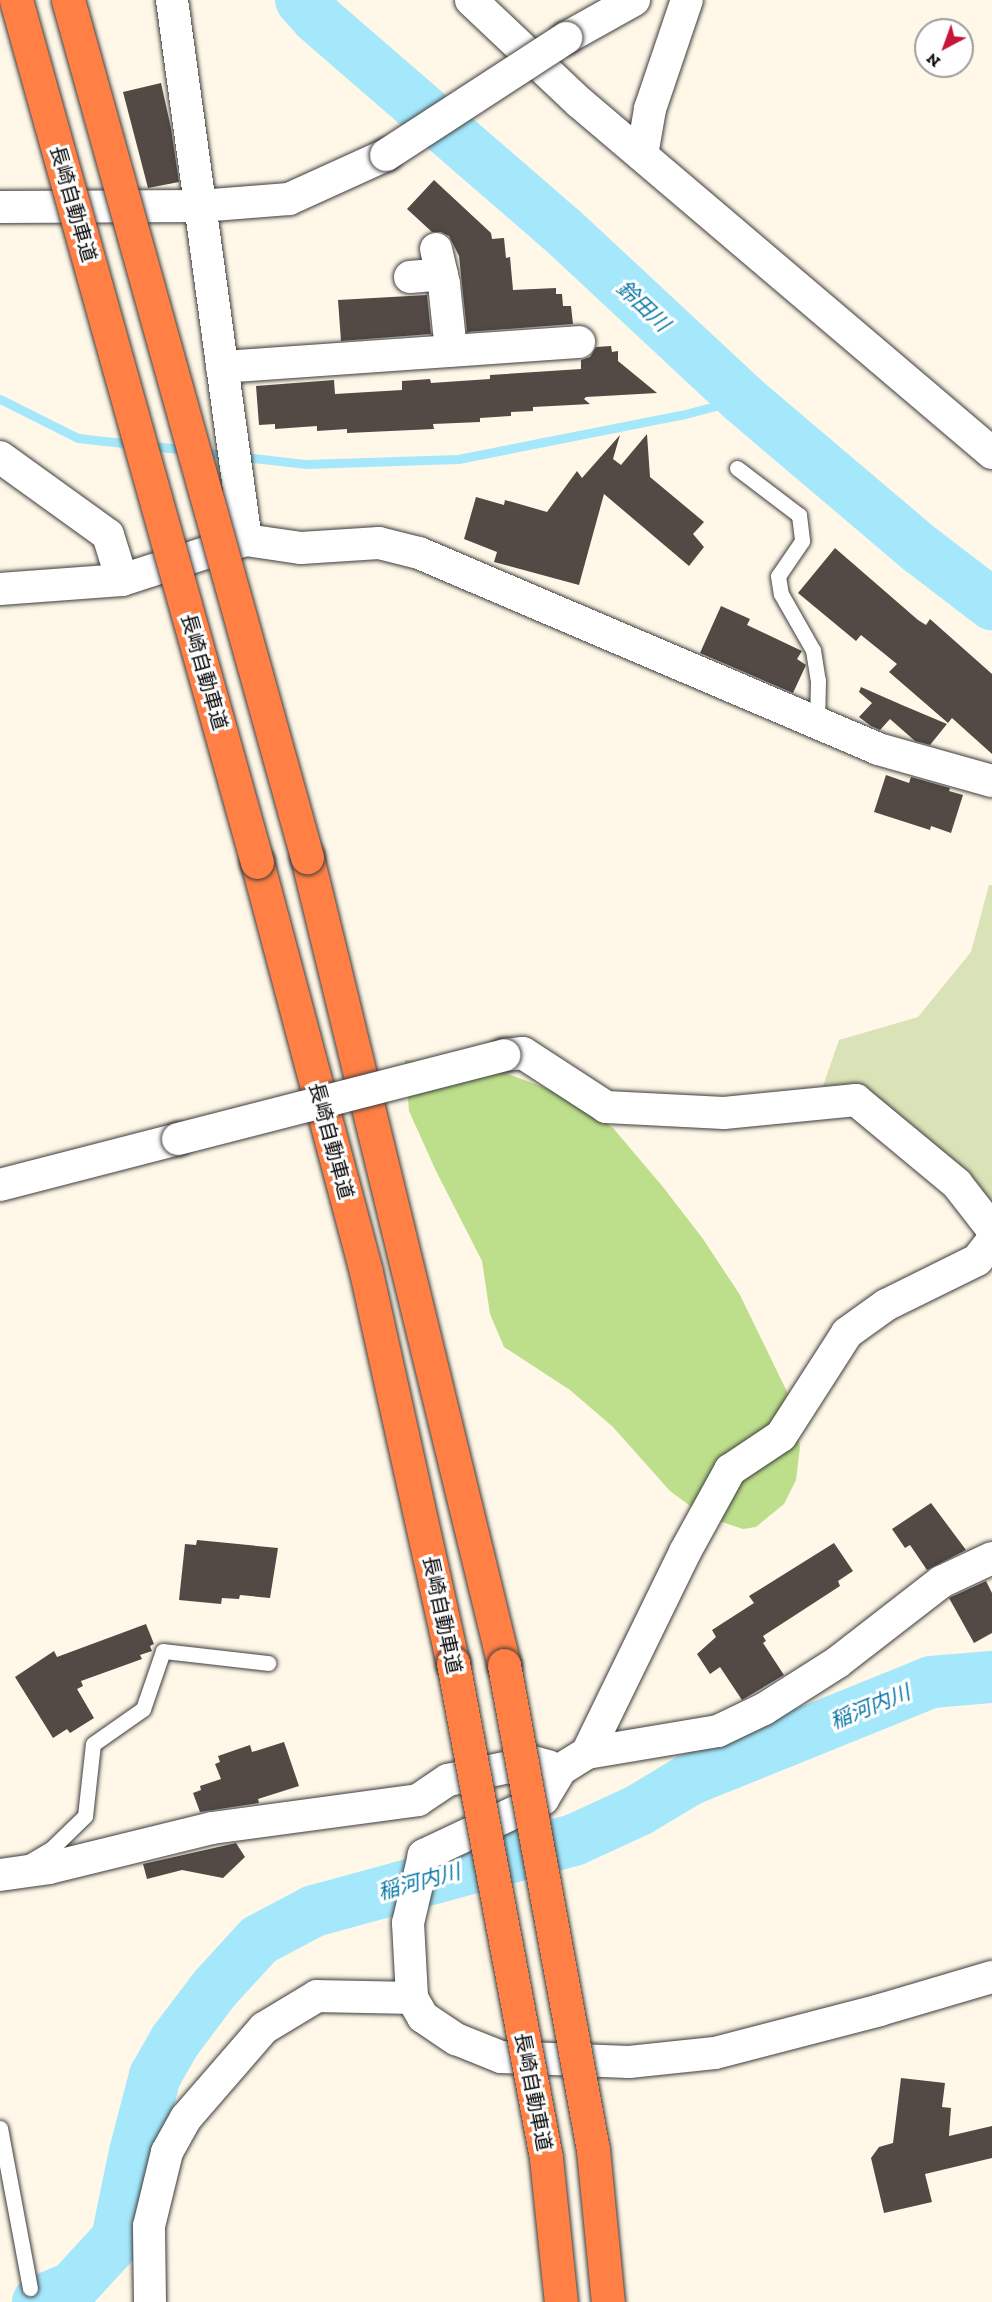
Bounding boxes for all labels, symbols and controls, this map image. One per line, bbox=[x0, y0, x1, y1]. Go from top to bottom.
north arrow bbox=[914, 18, 974, 78]
text: N bbox=[922, 49, 944, 72]
street label: 長崎自動車道 bbox=[45, 143, 101, 265]
water label: 鈴田川 bbox=[611, 275, 675, 337]
street label: 長崎自動車道 bbox=[176, 611, 232, 733]
street label: 長崎自動車道 bbox=[304, 1080, 358, 1202]
street label: 長崎自動車道 bbox=[418, 1554, 466, 1676]
water label: 稲河内川 bbox=[826, 1680, 914, 1734]
water label: 稲河内川 bbox=[375, 1859, 463, 1905]
street label: 長崎自動車道 bbox=[510, 2031, 556, 2153]

